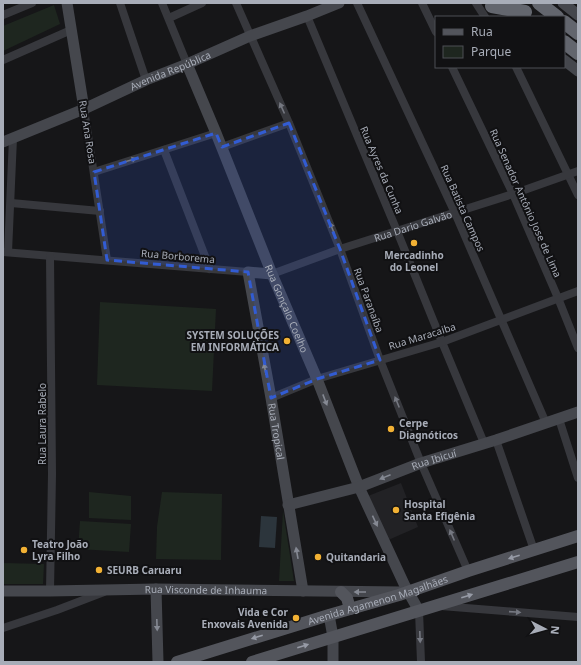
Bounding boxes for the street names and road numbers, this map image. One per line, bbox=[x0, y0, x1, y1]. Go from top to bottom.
street label: Avenida República bbox=[128, 47, 213, 94]
street label: Rua Ana Rosa bbox=[76, 99, 100, 165]
street label: Rua Ayres da Cunha bbox=[357, 124, 407, 216]
street label: Rua Senador Antônio Jose de Lima bbox=[487, 127, 565, 279]
street label: Rua Batista Campos bbox=[438, 162, 489, 254]
street label: Rua Dario Galvão bbox=[372, 207, 454, 245]
street label: Rua Borborema bbox=[141, 246, 215, 266]
street label: Rua Gonçalo Coelho bbox=[262, 262, 312, 355]
street label: Rua Paranaíba bbox=[351, 266, 387, 334]
street label: Rua Maracaiba bbox=[387, 319, 457, 353]
street label: Rua Laura Rabelo bbox=[35, 383, 49, 465]
street label: Rua Tropical bbox=[265, 402, 288, 461]
street label: Rua Ibicuí bbox=[409, 445, 458, 473]
street label: Avenida Agamenon Magalhães bbox=[306, 572, 450, 628]
street label: Rua Visconde de Inhauma bbox=[145, 582, 267, 597]

